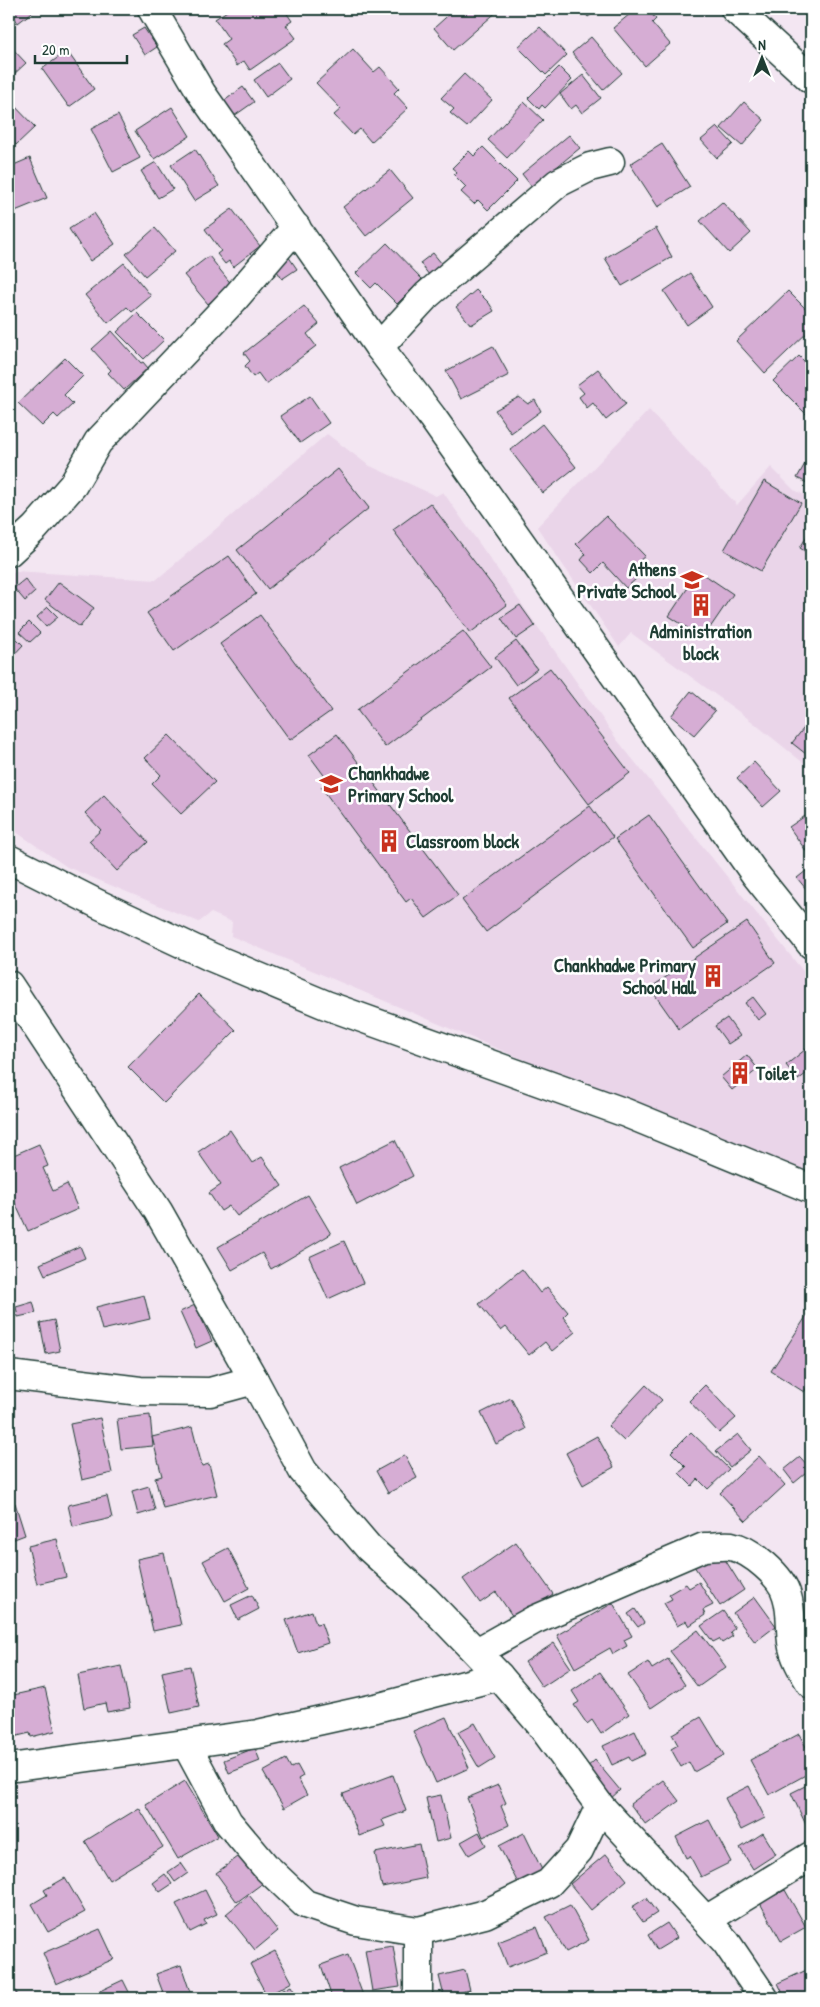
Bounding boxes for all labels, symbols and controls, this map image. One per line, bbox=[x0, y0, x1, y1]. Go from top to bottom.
scale bar bbox=[35, 32, 128, 64]
north arrow bbox=[738, 32, 788, 82]
text: N bbox=[758, 35, 766, 54]
text: 20 m bbox=[42, 39, 69, 60]
place label: Athens Private School bbox=[577, 556, 677, 604]
school or university icon: Athens Private School bbox=[679, 567, 705, 593]
building icon: Administration block bbox=[688, 592, 714, 618]
place label: Administration block bbox=[650, 618, 753, 666]
place label: Chankhadwe Primary School bbox=[348, 760, 454, 809]
school or university icon: Chankhadwe Primary School bbox=[318, 771, 344, 797]
building icon: Classroom block bbox=[376, 828, 402, 854]
place label: Classroom block bbox=[406, 828, 519, 854]
place label: Chankhadwe Primary School Hall bbox=[554, 952, 697, 1000]
building icon: Chankhadwe Primary School Hall bbox=[700, 963, 726, 989]
building icon: Toilet bbox=[727, 1060, 753, 1086]
place label: Toilet bbox=[755, 1060, 797, 1086]

